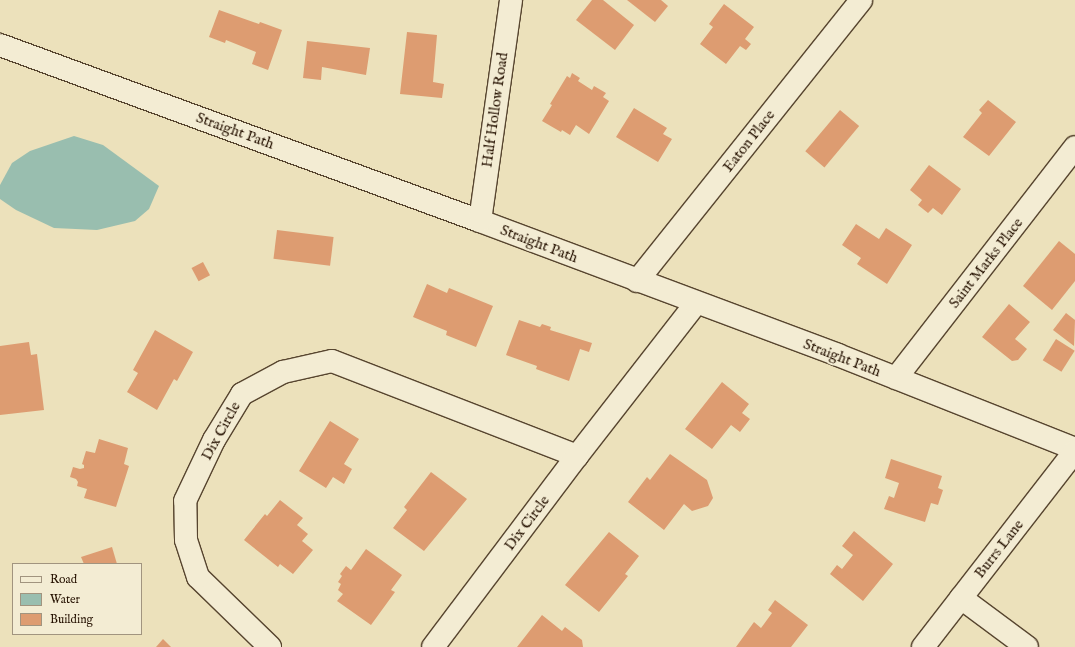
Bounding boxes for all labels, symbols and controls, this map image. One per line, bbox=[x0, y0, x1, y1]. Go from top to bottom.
street label: Half Hollow Road bbox=[478, 51, 512, 169]
street label: Eaton Place bbox=[719, 106, 779, 176]
street label: Straight Path bbox=[194, 109, 276, 153]
street label: Saint Marks Place bbox=[945, 214, 1027, 312]
street label: Straight Path bbox=[498, 221, 580, 267]
street label: Straight Path bbox=[801, 335, 883, 381]
street label: Dix Circle bbox=[198, 399, 244, 463]
street label: Dix Circle bbox=[501, 492, 553, 554]
street label: Burrs Lane bbox=[971, 516, 1027, 582]
legend bbox=[12, 563, 142, 635]
text: Road bbox=[50, 572, 77, 587]
text: Water bbox=[50, 592, 80, 607]
text: Building bbox=[50, 612, 93, 627]

